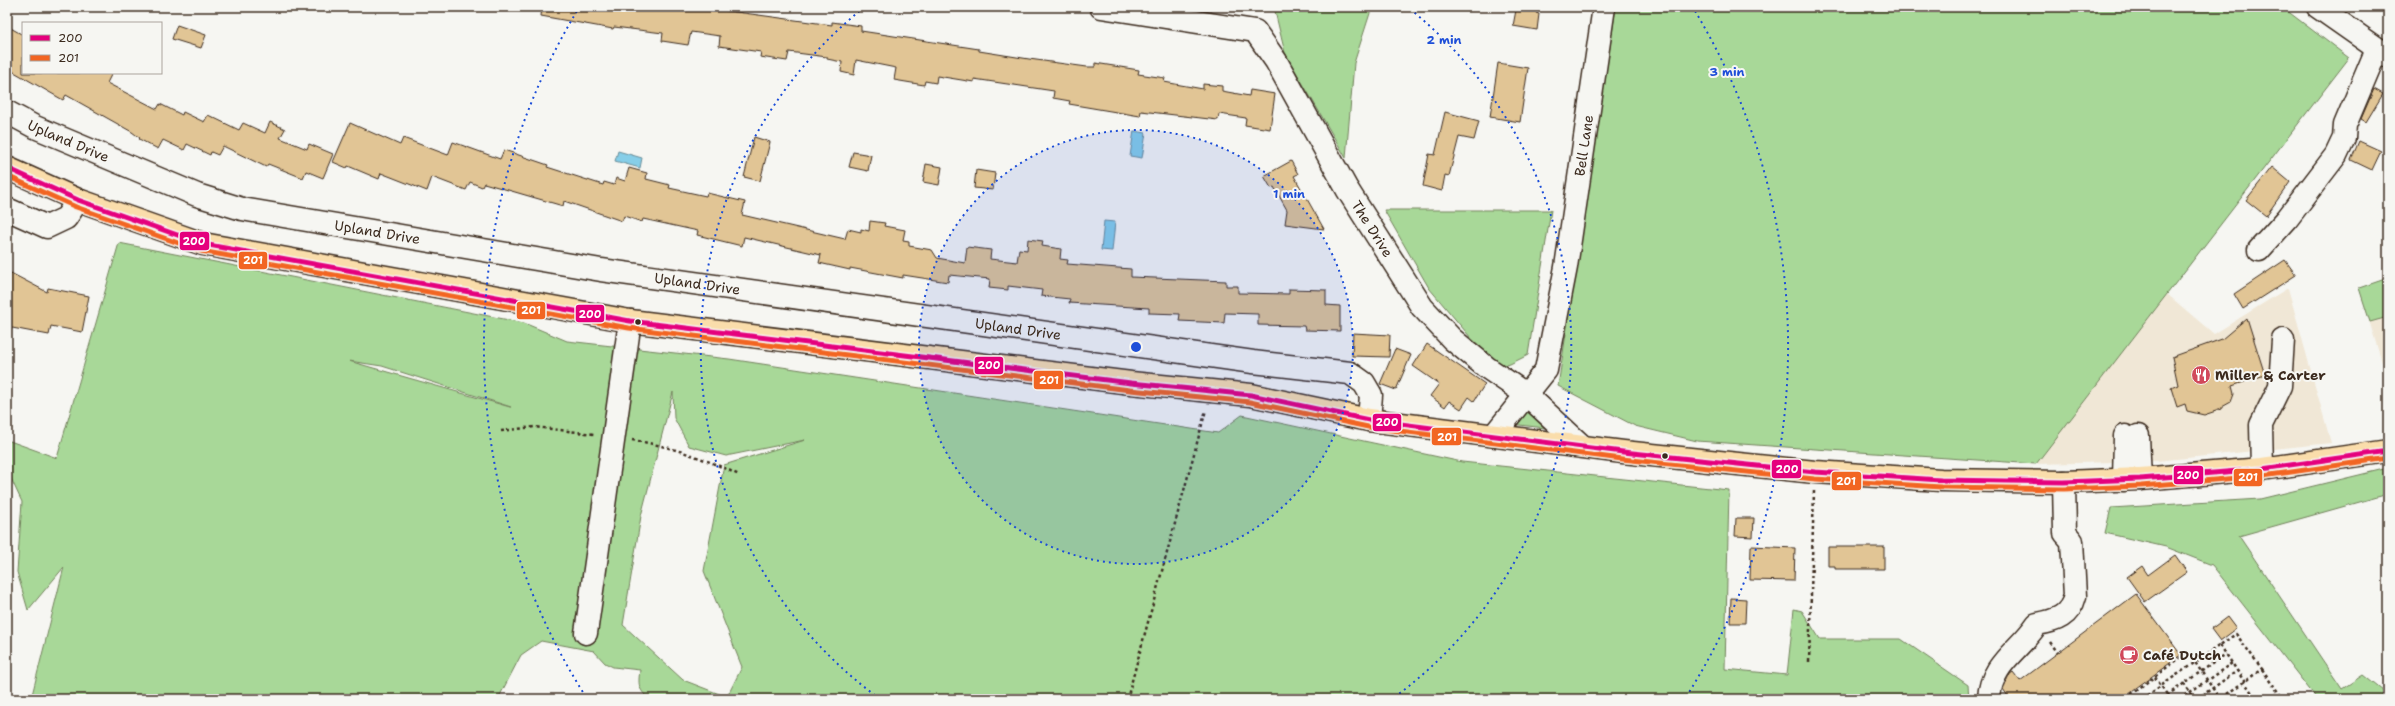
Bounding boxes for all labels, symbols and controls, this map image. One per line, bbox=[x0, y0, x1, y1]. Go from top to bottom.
legend bbox=[22, 22, 162, 74]
text: 200 bbox=[58, 30, 83, 46]
text: 2 min bbox=[1427, 32, 1462, 48]
text: 201 bbox=[58, 50, 79, 66]
text: 3 min bbox=[1710, 64, 1745, 80]
street label: Bell Lane bbox=[1570, 113, 1597, 177]
street label: Upland Drive bbox=[24, 116, 112, 166]
text: 1 min bbox=[1273, 186, 1305, 202]
street label: The Drive bbox=[1348, 197, 1397, 261]
street label: Upland Drive bbox=[333, 216, 422, 248]
line badge: 200 bbox=[179, 231, 210, 251]
text: 200 bbox=[183, 234, 206, 249]
line badge: 201 bbox=[238, 251, 268, 270]
text: 201 bbox=[243, 253, 263, 268]
street label: Upland Drive bbox=[653, 269, 742, 299]
line badge: 201 bbox=[516, 301, 546, 320]
text: 201 bbox=[521, 303, 541, 318]
line badge: 200 bbox=[575, 304, 605, 323]
text: 200 bbox=[579, 307, 602, 322]
street label: Upland Drive bbox=[974, 314, 1062, 344]
unlabelled marker bbox=[633, 317, 643, 327]
centre of rings bbox=[1129, 340, 1143, 354]
line badge: 200 bbox=[974, 356, 1004, 375]
text: 200 bbox=[978, 358, 1001, 373]
restaurant icon: Miller & Carter bbox=[2190, 364, 2212, 386]
place label: Miller & Carter bbox=[2215, 366, 2326, 384]
line badge: 201 bbox=[1033, 370, 1064, 390]
text: 201 bbox=[1039, 373, 1059, 388]
line badge: 200 bbox=[1372, 413, 1402, 432]
text: 200 bbox=[1376, 415, 1399, 430]
line badge: 201 bbox=[1431, 427, 1462, 446]
text: 201 bbox=[1437, 430, 1457, 445]
unlabelled marker bbox=[1660, 451, 1670, 461]
line badge: 200 bbox=[1771, 459, 1802, 479]
text: 200 bbox=[1776, 462, 1799, 477]
line badge: 200 bbox=[2173, 465, 2204, 485]
text: 200 bbox=[2177, 468, 2200, 483]
line badge: 201 bbox=[2233, 468, 2263, 487]
text: 201 bbox=[2238, 470, 2258, 485]
line badge: 201 bbox=[1831, 471, 1862, 491]
text: 201 bbox=[1836, 474, 1856, 489]
cafe icon: Café Dutch bbox=[2118, 644, 2140, 666]
place label: Café Dutch bbox=[2143, 646, 2221, 664]

